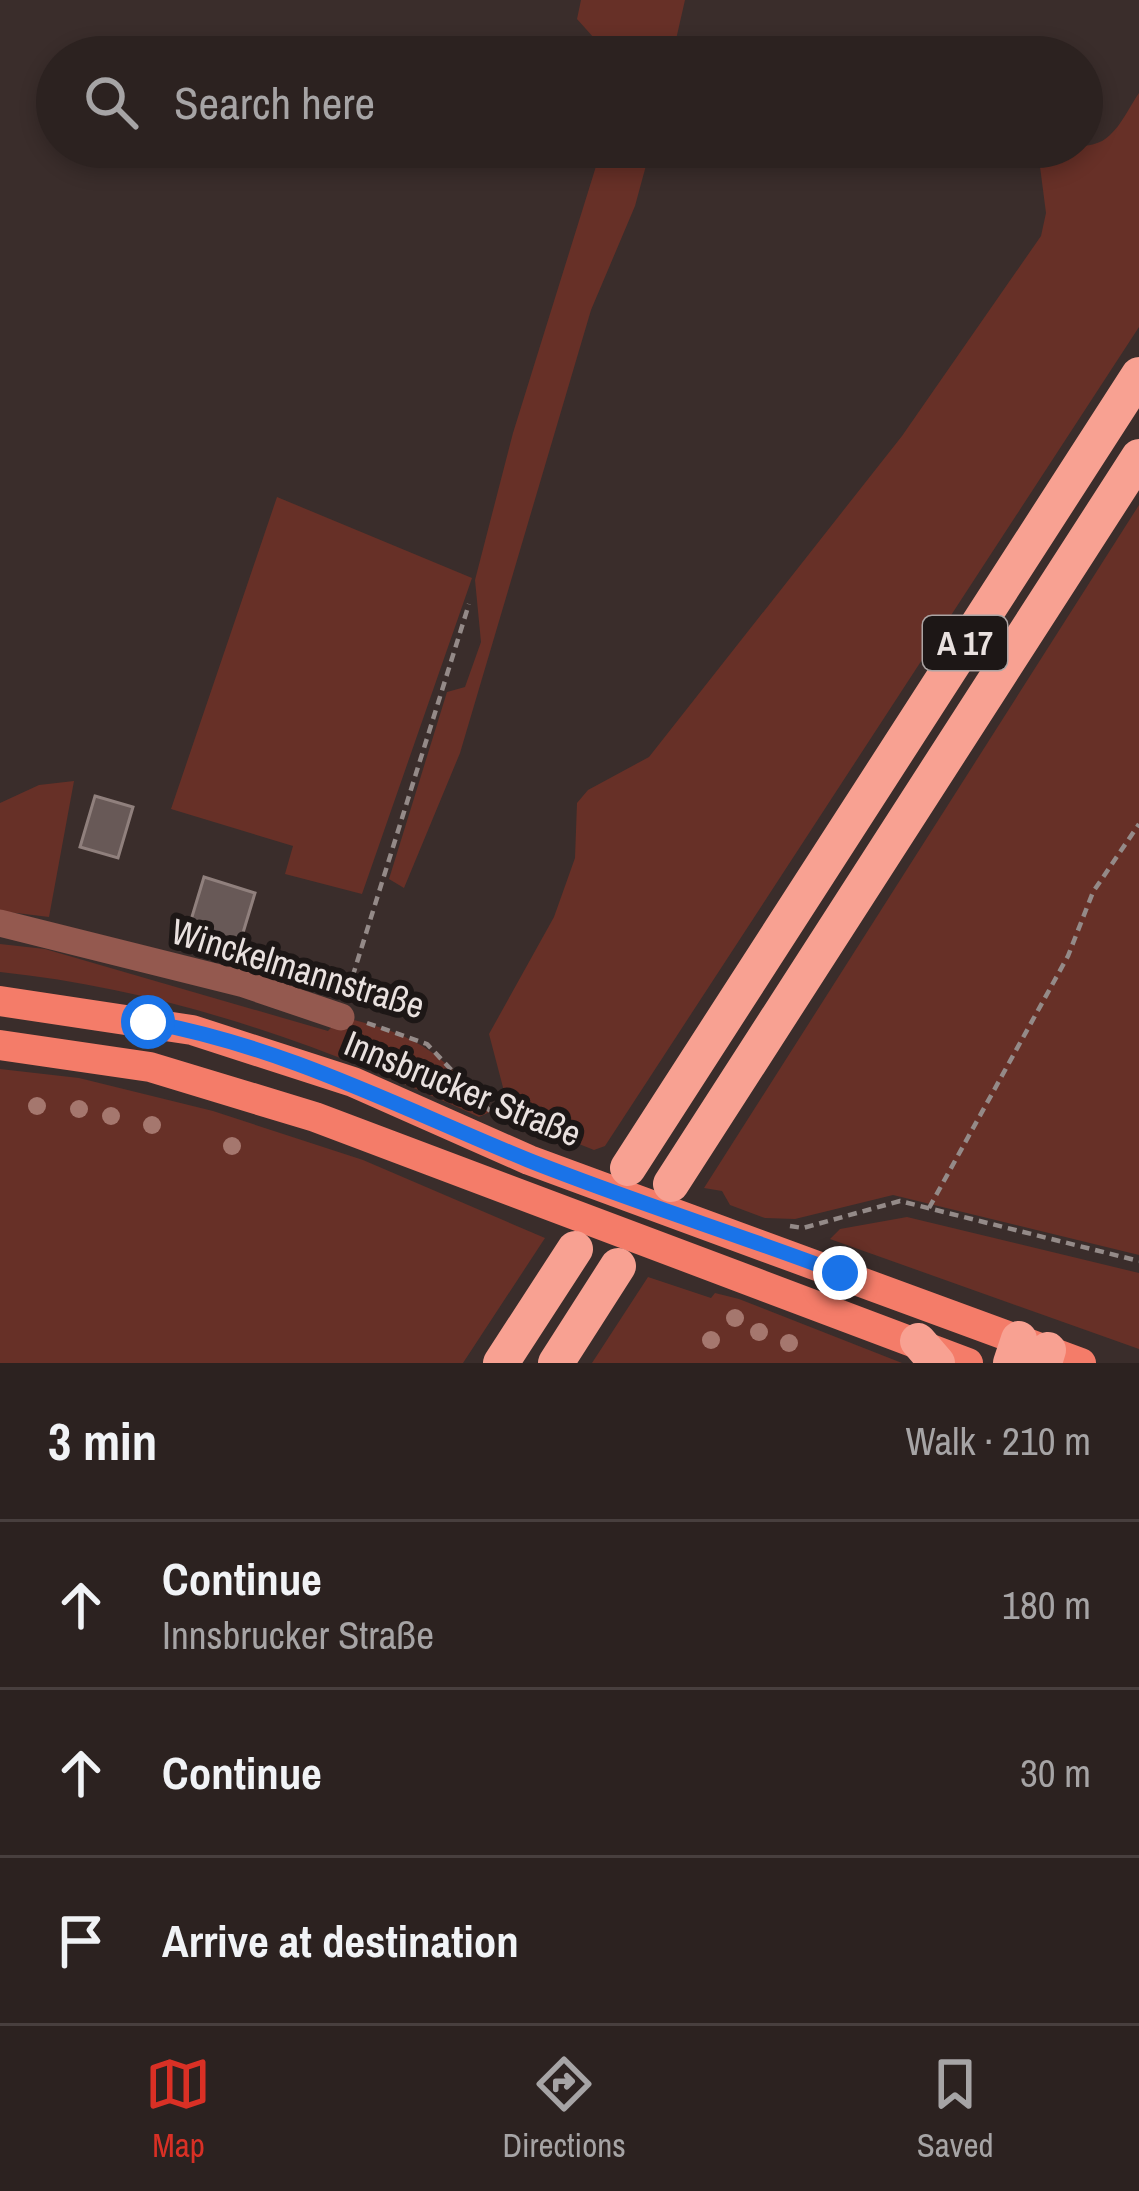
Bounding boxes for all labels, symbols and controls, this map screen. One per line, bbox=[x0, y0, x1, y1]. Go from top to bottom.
search box bbox=[36, 36, 1103, 168]
icon: search bbox=[78, 69, 144, 135]
text: Search here bbox=[174, 72, 375, 133]
road number: A 17 bbox=[923, 616, 1007, 670]
street label: Winckelmannstraße bbox=[165, 907, 431, 1029]
route start bbox=[121, 995, 175, 1049]
street label: Innsbrucker Straße bbox=[338, 1019, 588, 1157]
route end bbox=[813, 1246, 867, 1300]
text: 3 min bbox=[48, 1407, 157, 1476]
text: Walk · 210 m bbox=[906, 1415, 1091, 1467]
text: Continue bbox=[162, 1548, 322, 1609]
icon: ahead bbox=[48, 1572, 114, 1638]
text: 180 m bbox=[1002, 1579, 1091, 1631]
text: Innsbrucker Straße bbox=[162, 1609, 434, 1661]
icon: ahead bbox=[48, 1740, 114, 1806]
text: Continue bbox=[162, 1742, 322, 1803]
text: 30 m bbox=[1020, 1747, 1091, 1799]
icon: arrive bbox=[48, 1908, 114, 1974]
text: Arrive at destination bbox=[162, 1910, 519, 1971]
tab: Map bbox=[145, 2051, 211, 2167]
tab: Directions bbox=[502, 2051, 626, 2167]
tab: Saved bbox=[917, 2051, 993, 2167]

